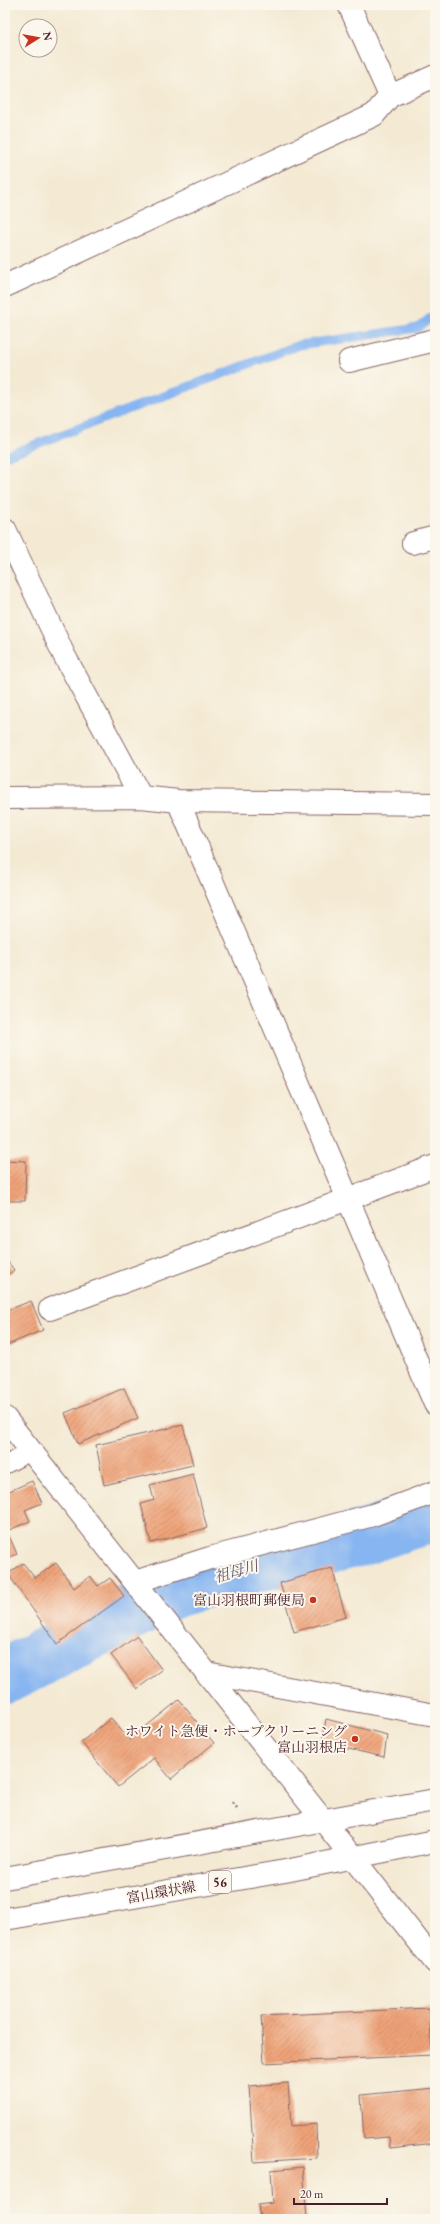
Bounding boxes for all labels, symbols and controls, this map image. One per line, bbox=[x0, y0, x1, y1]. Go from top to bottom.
north arrow bbox=[18, 18, 58, 58]
text: N bbox=[40, 30, 56, 42]
water label: 祖母川 bbox=[212, 1555, 262, 1586]
place label: 富山羽根町郵便局 bbox=[193, 1591, 305, 1609]
marker: 富山羽根町郵便局 bbox=[308, 1595, 318, 1605]
place label: ホワイト急便・ホープクリーニング 富山羽根店 bbox=[125, 1722, 347, 1756]
marker: ホワイト急便・ホープクリーニング 富山羽根店 bbox=[350, 1734, 360, 1744]
road number: 56 bbox=[209, 1871, 231, 1893]
street label: 富山環状線 bbox=[125, 1877, 197, 1907]
scale bar bbox=[294, 2180, 387, 2206]
text: 20 m bbox=[300, 2186, 324, 2202]

